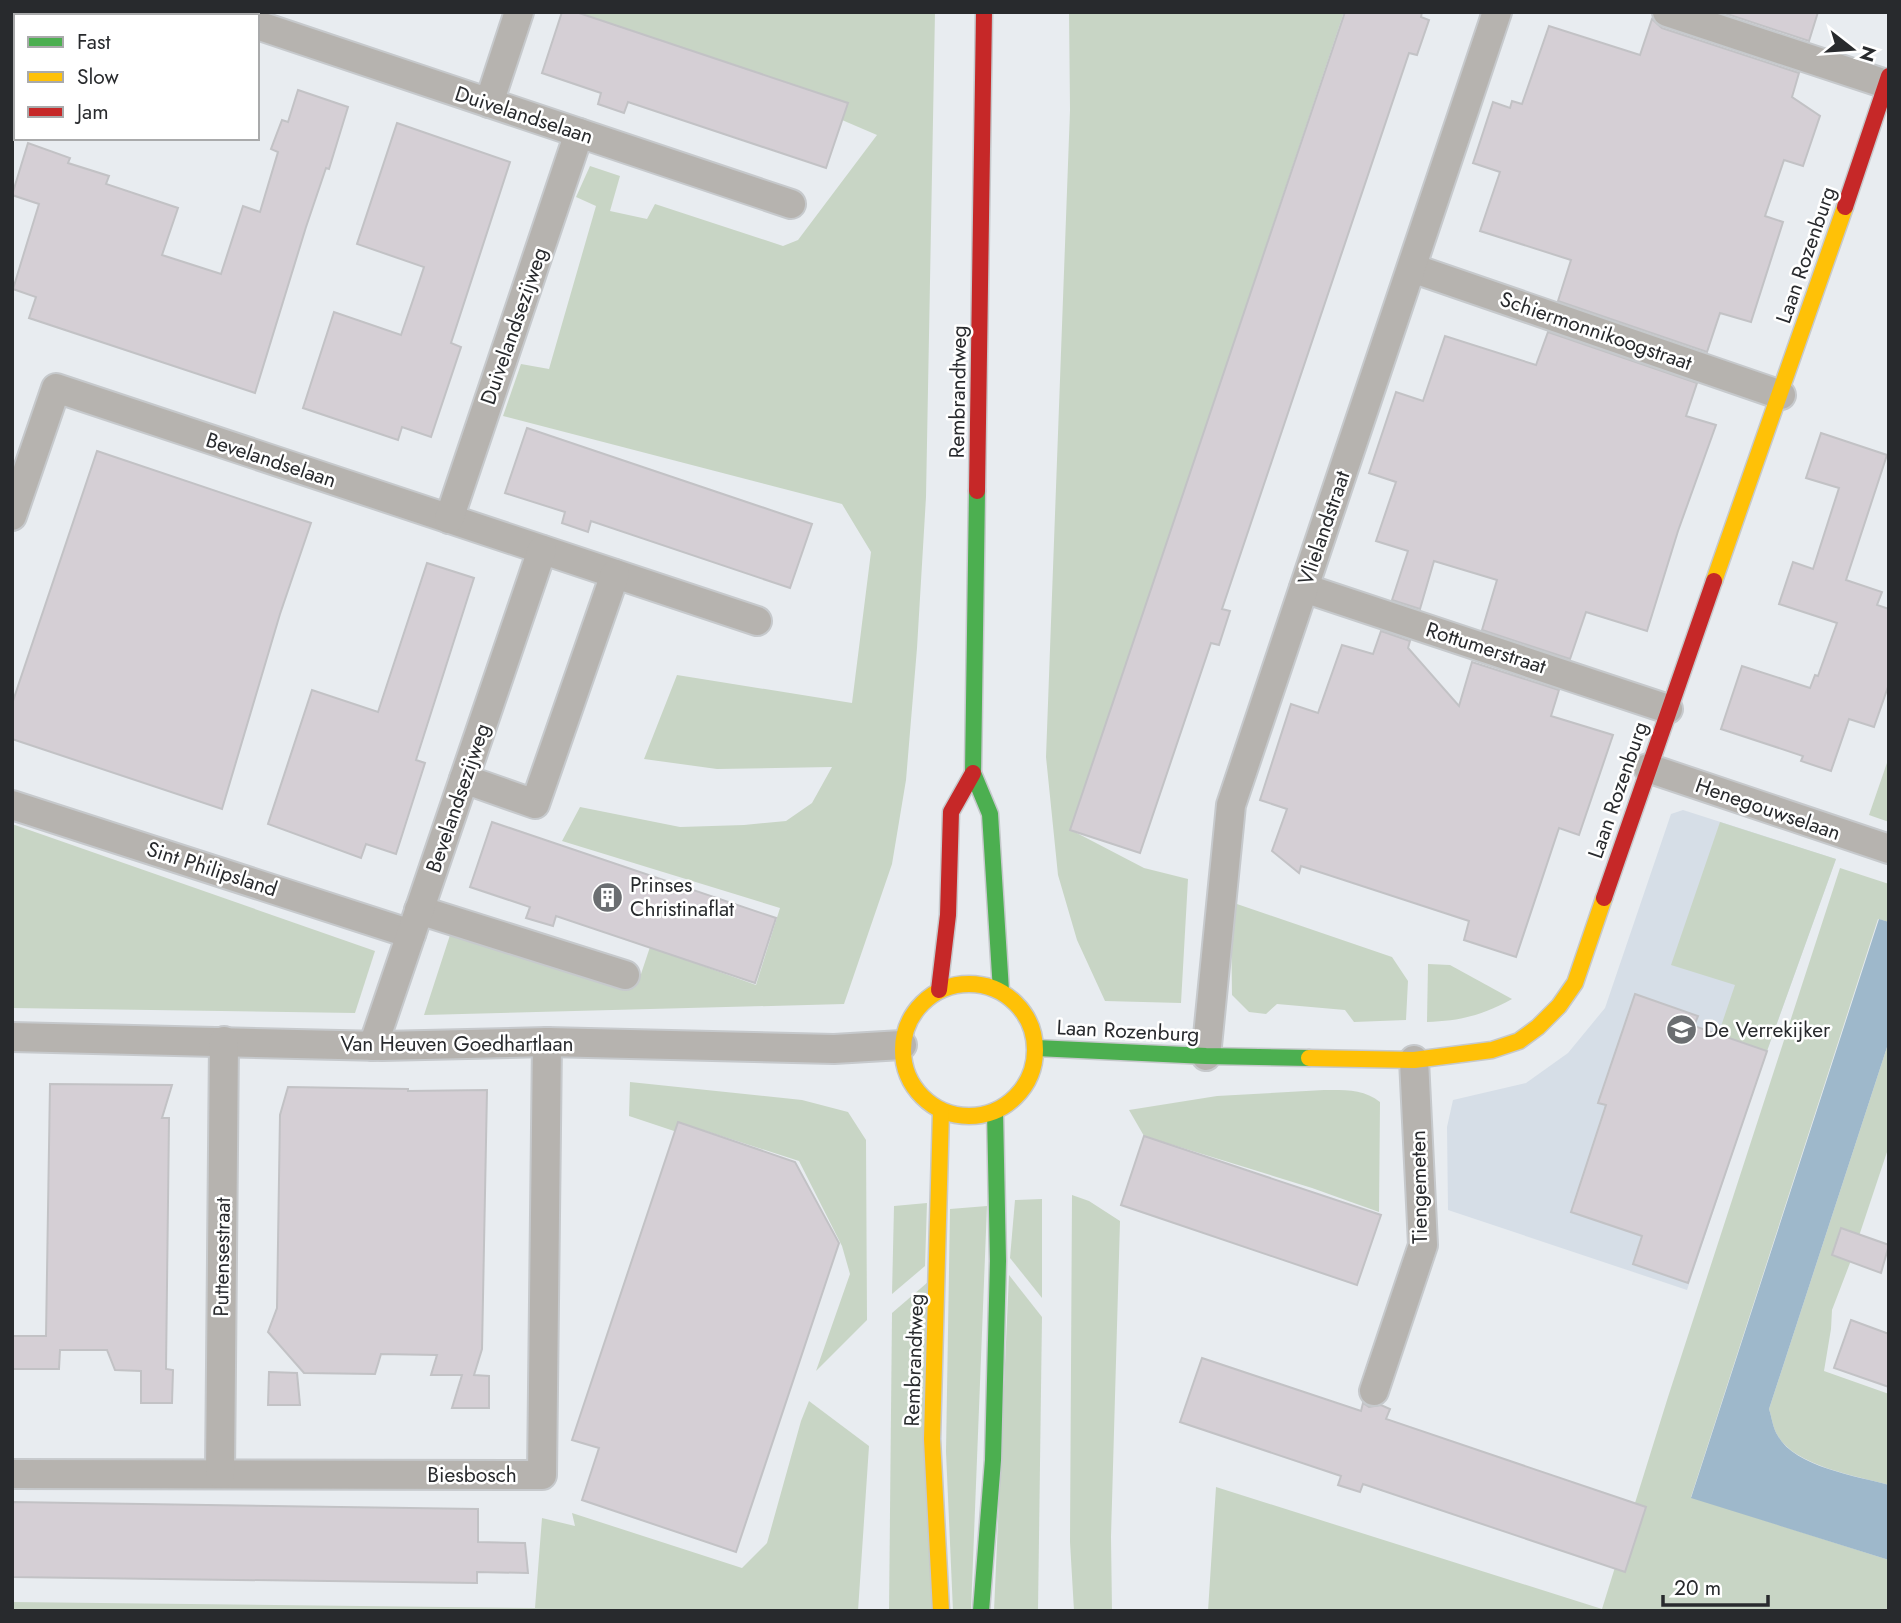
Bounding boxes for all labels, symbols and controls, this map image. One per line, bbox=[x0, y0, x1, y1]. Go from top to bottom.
legend bbox=[14, 14, 259, 140]
north arrow bbox=[1817, 14, 1887, 84]
text: Fast bbox=[77, 27, 110, 57]
text: N bbox=[1853, 43, 1883, 65]
text: Slow bbox=[77, 62, 119, 92]
street label: Duivelandselaan bbox=[451, 79, 597, 151]
text: Jam bbox=[74, 97, 109, 127]
street label: Laan Rozenburg bbox=[1769, 183, 1843, 327]
street label: Duivelandsezijweg bbox=[473, 243, 555, 409]
street label: Schiermonnikoogstraat bbox=[1496, 284, 1696, 378]
street label: Rembrandtweg bbox=[942, 325, 974, 459]
street label: Bevelandselaan bbox=[202, 425, 340, 495]
street label: Vlielandstraat bbox=[1290, 467, 1358, 589]
street label: Rottumerstraat bbox=[1422, 614, 1550, 682]
street label: Laan Rozenburg bbox=[1581, 718, 1655, 862]
street label: Bevelandsezijweg bbox=[418, 719, 498, 877]
street label: Henegouwselaan bbox=[1691, 770, 1845, 848]
street label: Sint Philipsland bbox=[143, 834, 281, 904]
place label: Prinses Christinaflat bbox=[630, 870, 734, 924]
building icon: Prinses Christinaflat bbox=[590, 880, 624, 914]
street label: Laan Rozenburg bbox=[1056, 1012, 1200, 1050]
school or university icon: De Verrekijker bbox=[1664, 1013, 1698, 1047]
place label: De Verrekijker bbox=[1704, 1015, 1831, 1045]
street label: Van Heuven Goedhartlaan bbox=[340, 1029, 574, 1059]
street label: Tiengemeten bbox=[1403, 1130, 1435, 1244]
street label: Puttensestraat bbox=[206, 1197, 238, 1317]
street label: Rembrandtweg bbox=[897, 1293, 931, 1427]
street label: Biesbosch bbox=[427, 1460, 517, 1490]
scale bar bbox=[1663, 1564, 1768, 1608]
text: 20 m bbox=[1674, 1573, 1721, 1603]

